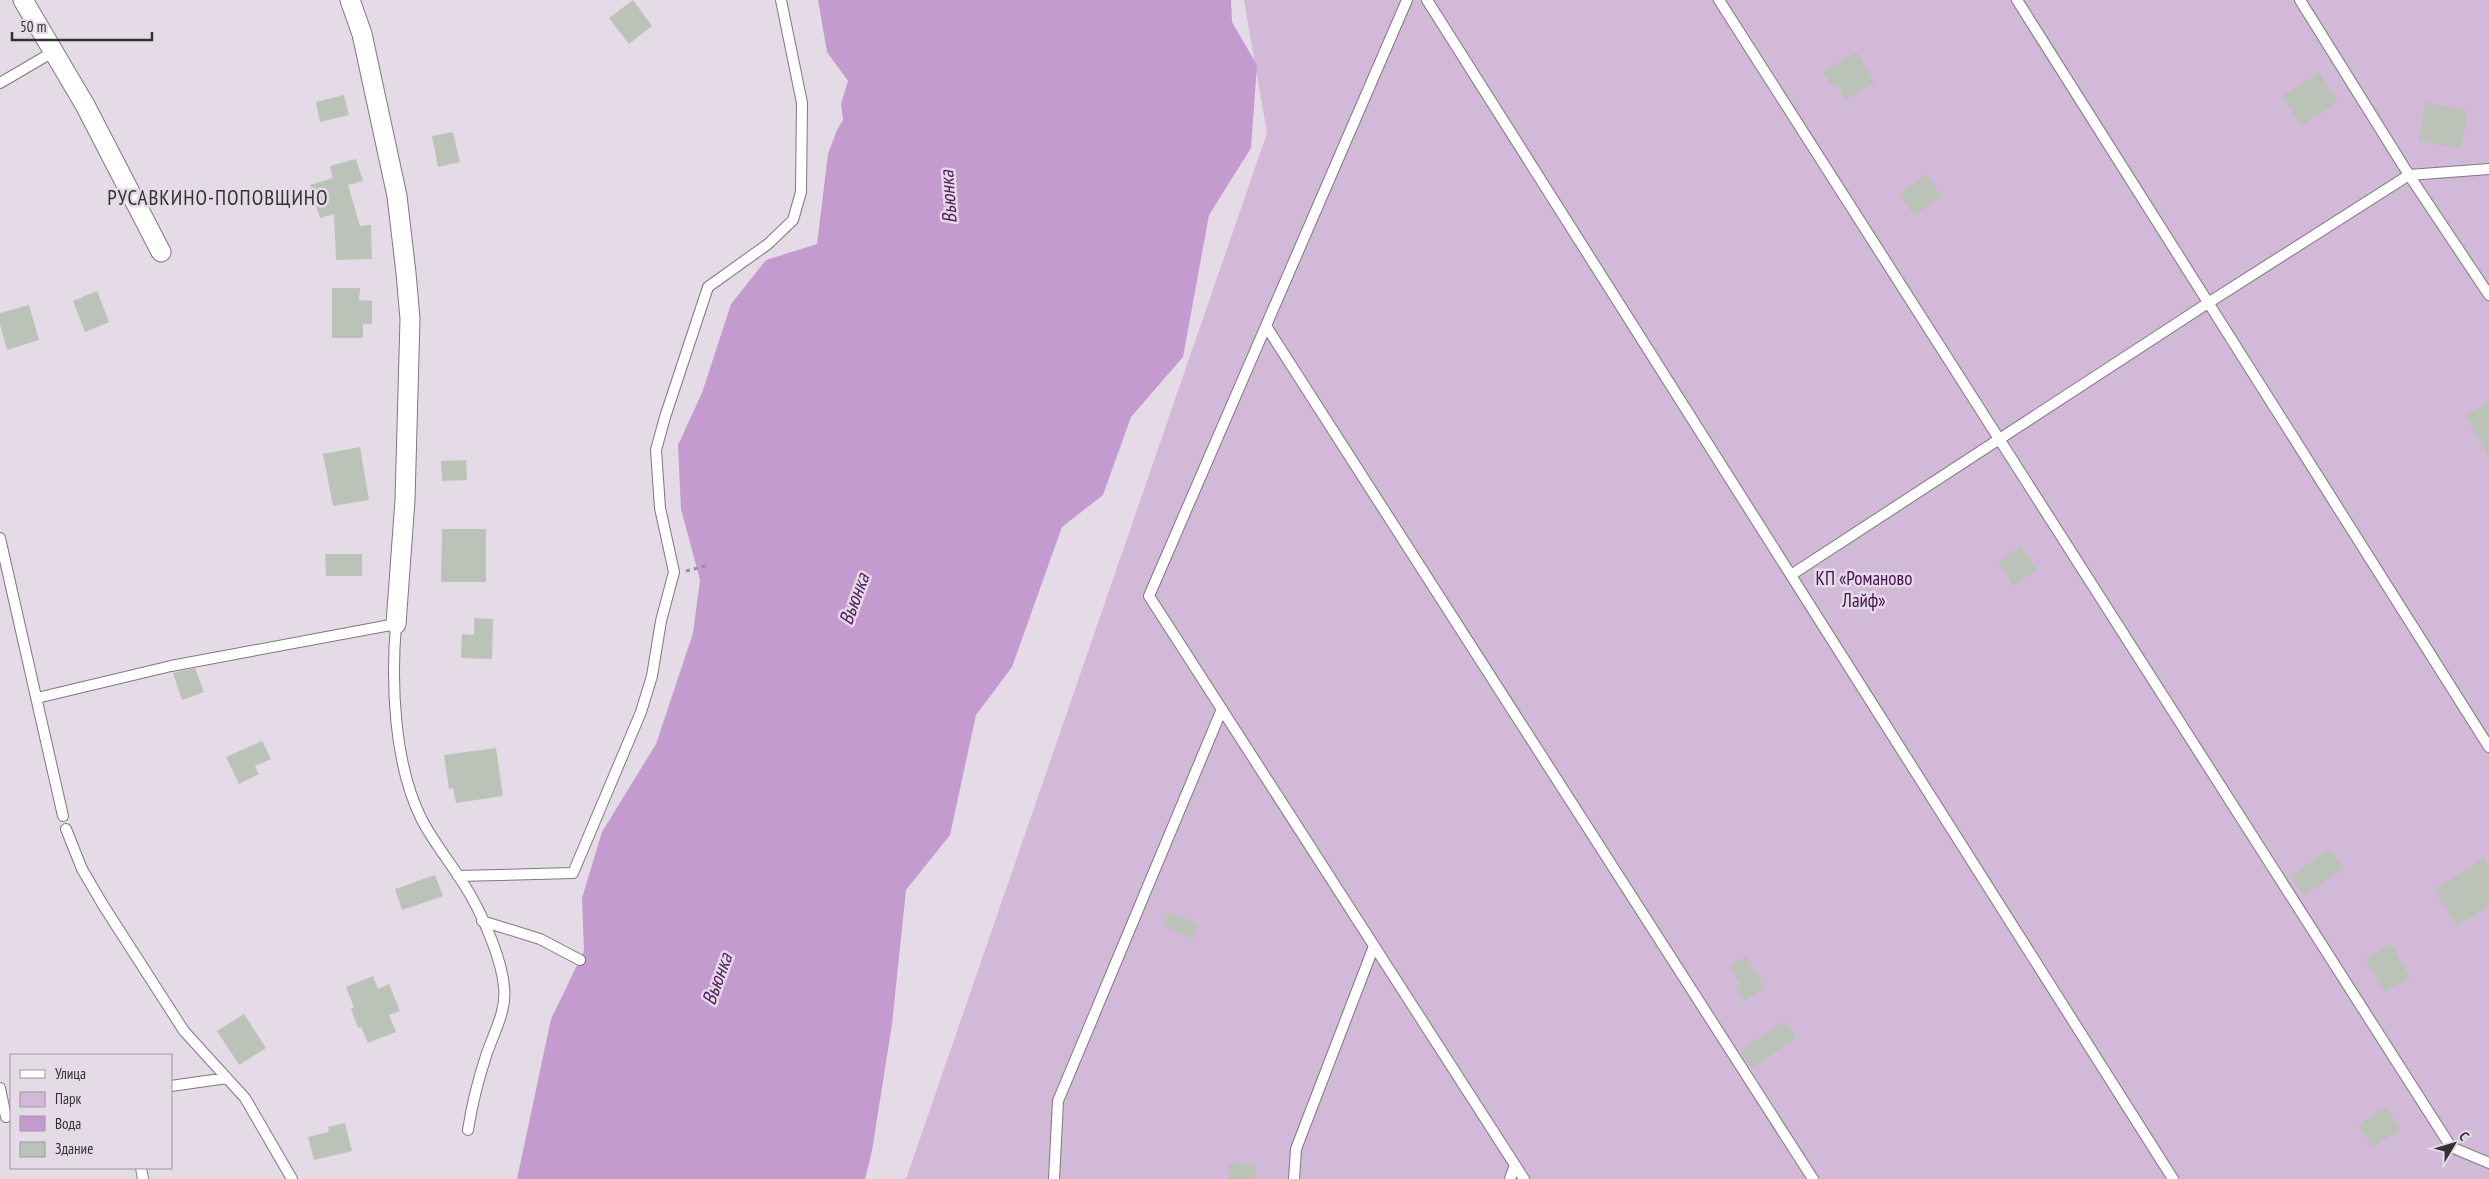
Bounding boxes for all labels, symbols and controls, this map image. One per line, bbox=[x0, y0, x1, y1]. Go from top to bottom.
scale bar bbox=[12, 10, 152, 42]
text: 50 m bbox=[20, 17, 46, 36]
water label: Вьюнка bbox=[933, 169, 963, 224]
district label: РУСАВКИНО-ПОПОВЩИНО bbox=[107, 184, 329, 211]
park label: КП «Романово Лайф» bbox=[1816, 566, 1912, 612]
water label: Вьюнка bbox=[833, 569, 876, 628]
water label: Вьюнка bbox=[696, 949, 739, 1008]
legend bbox=[10, 1054, 172, 1169]
text: Улица bbox=[55, 1064, 86, 1083]
text: Парк bbox=[55, 1089, 81, 1108]
text: Вода bbox=[55, 1114, 81, 1133]
north arrow bbox=[2429, 1119, 2479, 1169]
text: С bbox=[2455, 1128, 2474, 1145]
text: Здание bbox=[55, 1139, 93, 1158]

